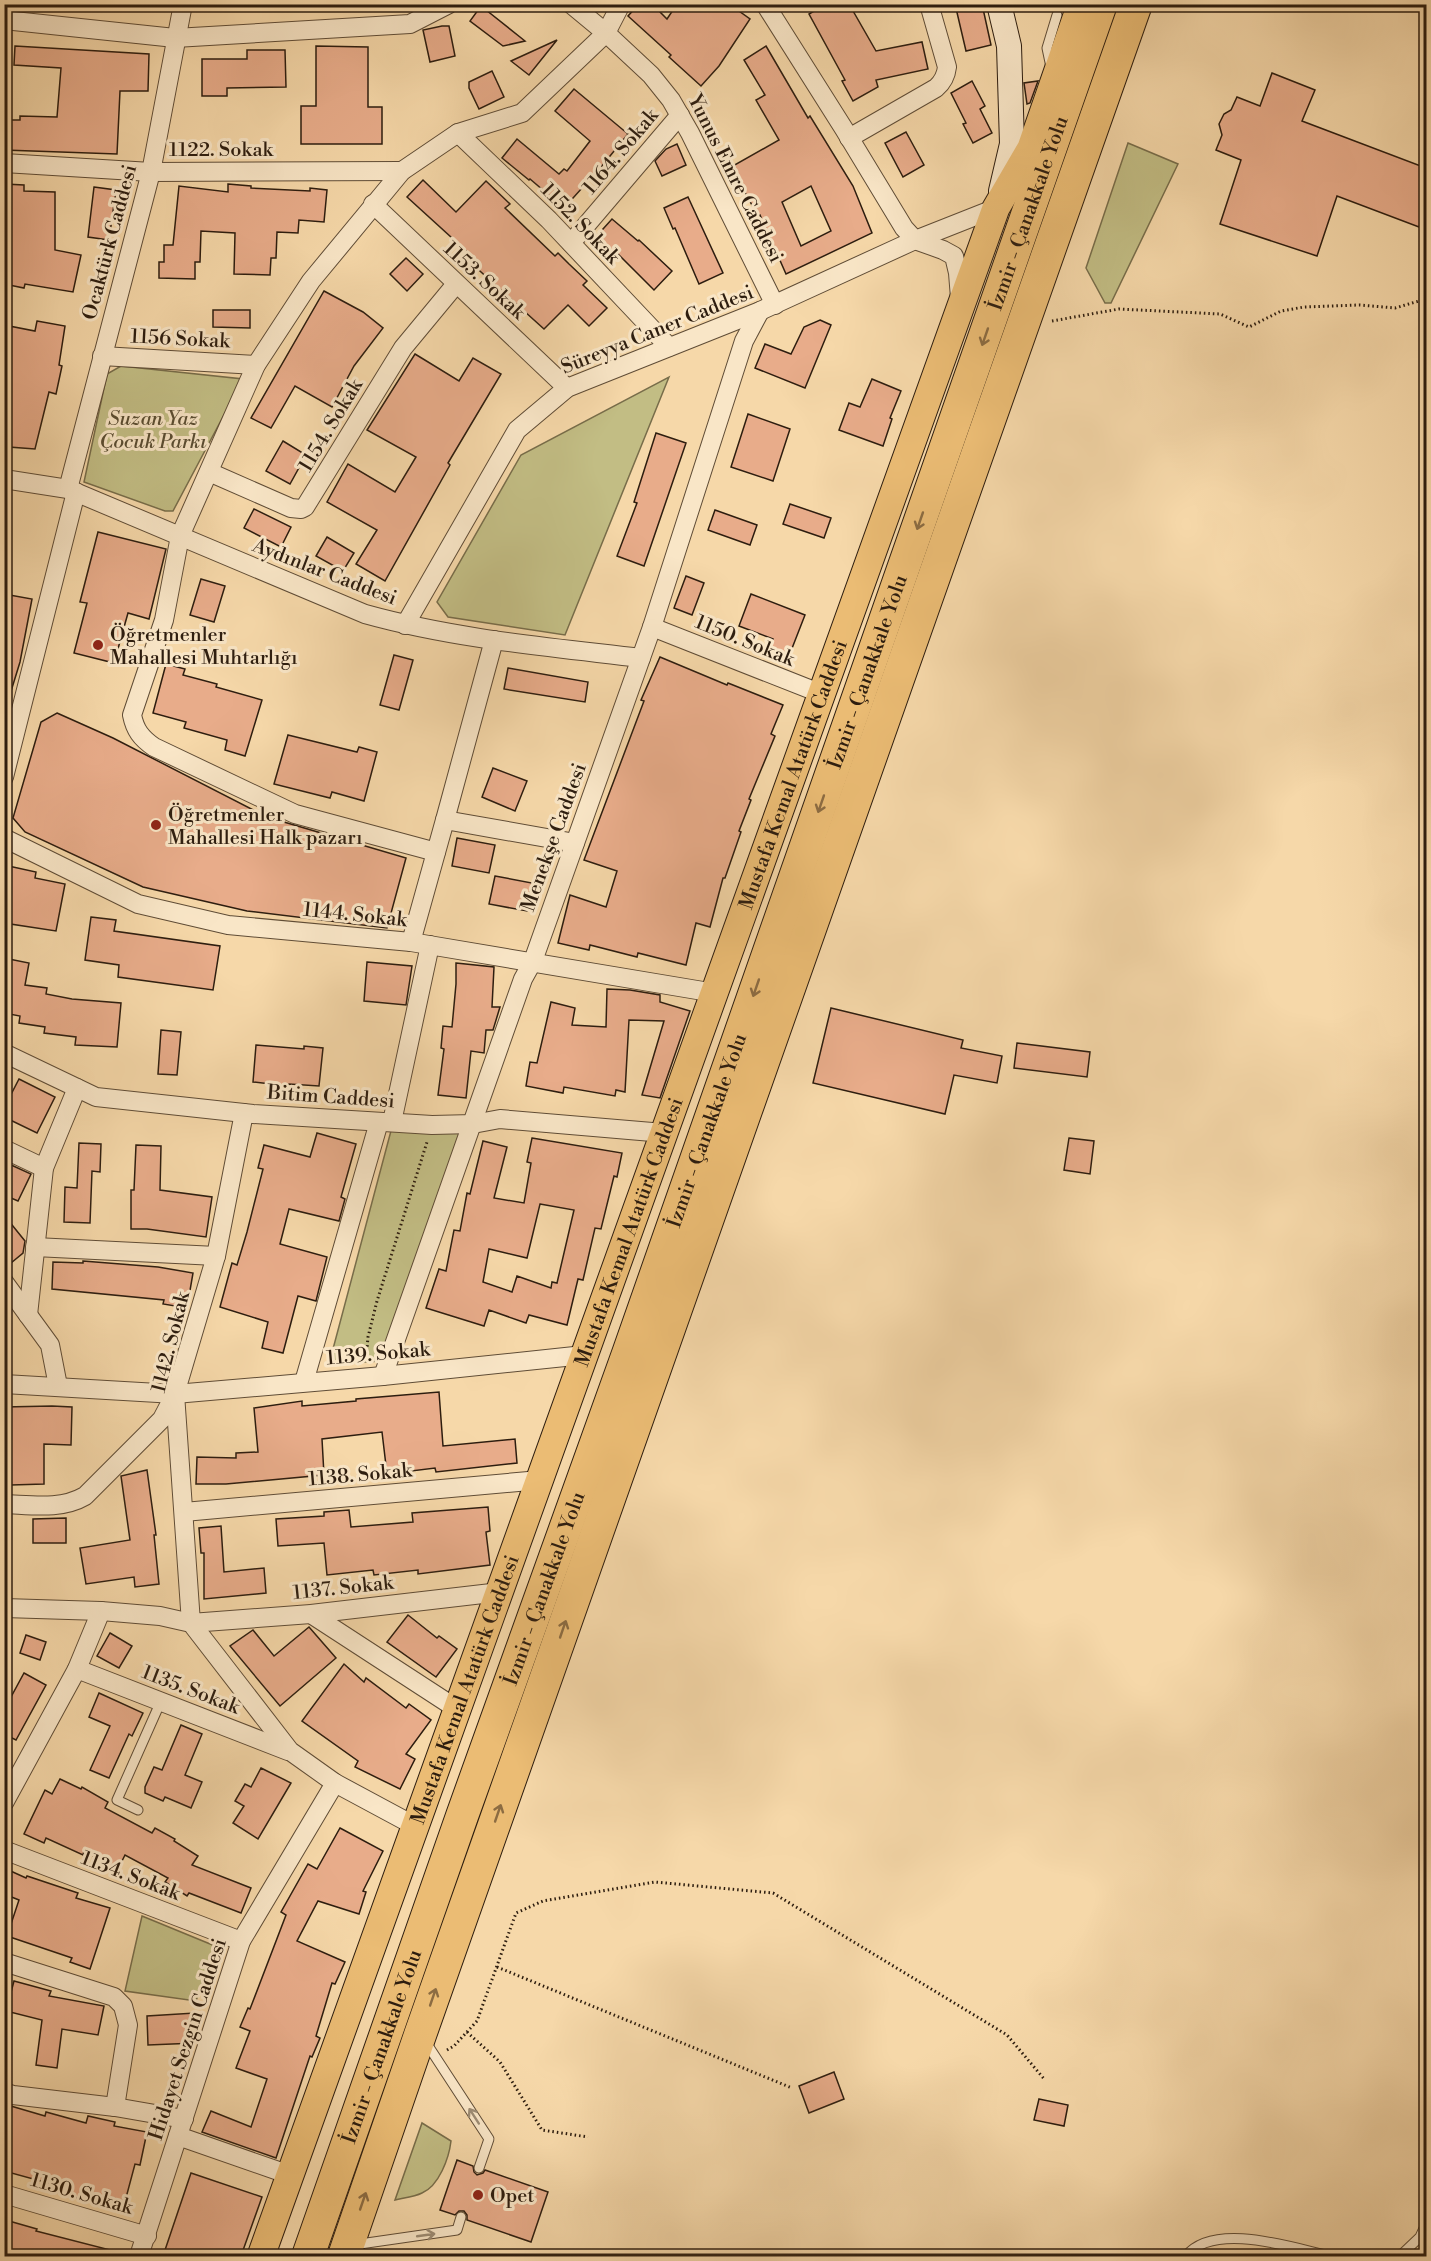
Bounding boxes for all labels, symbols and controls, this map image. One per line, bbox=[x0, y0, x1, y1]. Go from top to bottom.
street label: Yunus Emre Caddesi bbox=[681, 89, 788, 267]
street label: 1164. Sokak bbox=[578, 103, 665, 200]
street label: İzmir - Çanakkale Yolu bbox=[983, 113, 1075, 314]
street label: 1122. Sokak bbox=[169, 138, 275, 163]
street label: Ocaktürk Caddesi bbox=[78, 162, 143, 323]
street label: 1152. Sokak bbox=[535, 178, 626, 271]
street label: 1153. Sokak bbox=[438, 237, 531, 326]
street label: Süreyya Caner Caddesi bbox=[558, 280, 758, 381]
street label: 1156 Sokak bbox=[130, 324, 232, 355]
one-way arrow bbox=[978, 327, 989, 346]
street label: 1154. Sokak bbox=[294, 373, 370, 477]
park label: Suzan Yaz Çocuk Parkı bbox=[100, 407, 207, 455]
one-way arrow bbox=[914, 511, 925, 530]
street label: Aydınlar Caddesi bbox=[248, 533, 401, 612]
street label: İzmir - Çanakkale Yolu bbox=[822, 571, 914, 773]
street label: 1150. Sokak bbox=[691, 610, 799, 673]
place label: Öğretmenler Mahallesi Muhtarlığı bbox=[110, 622, 298, 671]
street label: Mustafa Kemal Atatürk Caddesi bbox=[734, 637, 854, 913]
marker: Öğretmenler Mahallesi Muhtarlığı bbox=[91, 638, 105, 652]
street label: Menekşe Caddesi bbox=[516, 760, 593, 915]
one-way arrow bbox=[814, 794, 825, 813]
place label: Öğretmenler Mahallesi Halk pazarı bbox=[168, 802, 363, 851]
marker: Öğretmenler Mahallesi Halk pazarı bbox=[149, 818, 163, 832]
street label: 1144. Sokak bbox=[302, 898, 410, 934]
one-way arrow bbox=[750, 978, 761, 997]
street label: İzmir - Çanakkale Yolu bbox=[661, 1030, 753, 1231]
street label: Bitim Caddesi bbox=[265, 1081, 396, 1114]
street label: Mustafa Kemal Atatürk Caddesi bbox=[570, 1094, 690, 1370]
street label: 1142. Sokak bbox=[147, 1288, 196, 1396]
street label: 1139. Sokak bbox=[325, 1337, 433, 1371]
street label: 1138. Sokak bbox=[307, 1458, 415, 1492]
street label: İzmir - Çanakkale Yolu bbox=[498, 1488, 592, 1689]
street label: Mustafa Kemal Atatürk Caddesi bbox=[406, 1552, 526, 1828]
street label: 1137. Sokak bbox=[292, 1571, 396, 1606]
one-way arrow bbox=[558, 1620, 569, 1639]
street label: 1135. Sokak bbox=[138, 1660, 244, 1721]
one-way arrow bbox=[493, 1804, 504, 1823]
street label: 1134. Sokak bbox=[77, 1846, 185, 1907]
street label: Hidayet Sezgin Caddesi bbox=[144, 1935, 233, 2144]
street label: İzmir - Çanakkale Yolu bbox=[336, 1946, 428, 2147]
one-way arrow bbox=[429, 1988, 440, 2007]
one-way arrow bbox=[468, 2108, 480, 2124]
street label: 1130. Sokak bbox=[28, 2168, 137, 2221]
place label: Opet bbox=[490, 2184, 534, 2209]
marker: Opet bbox=[471, 2188, 485, 2202]
one-way arrow bbox=[358, 2192, 369, 2211]
one-way arrow bbox=[416, 2229, 435, 2240]

